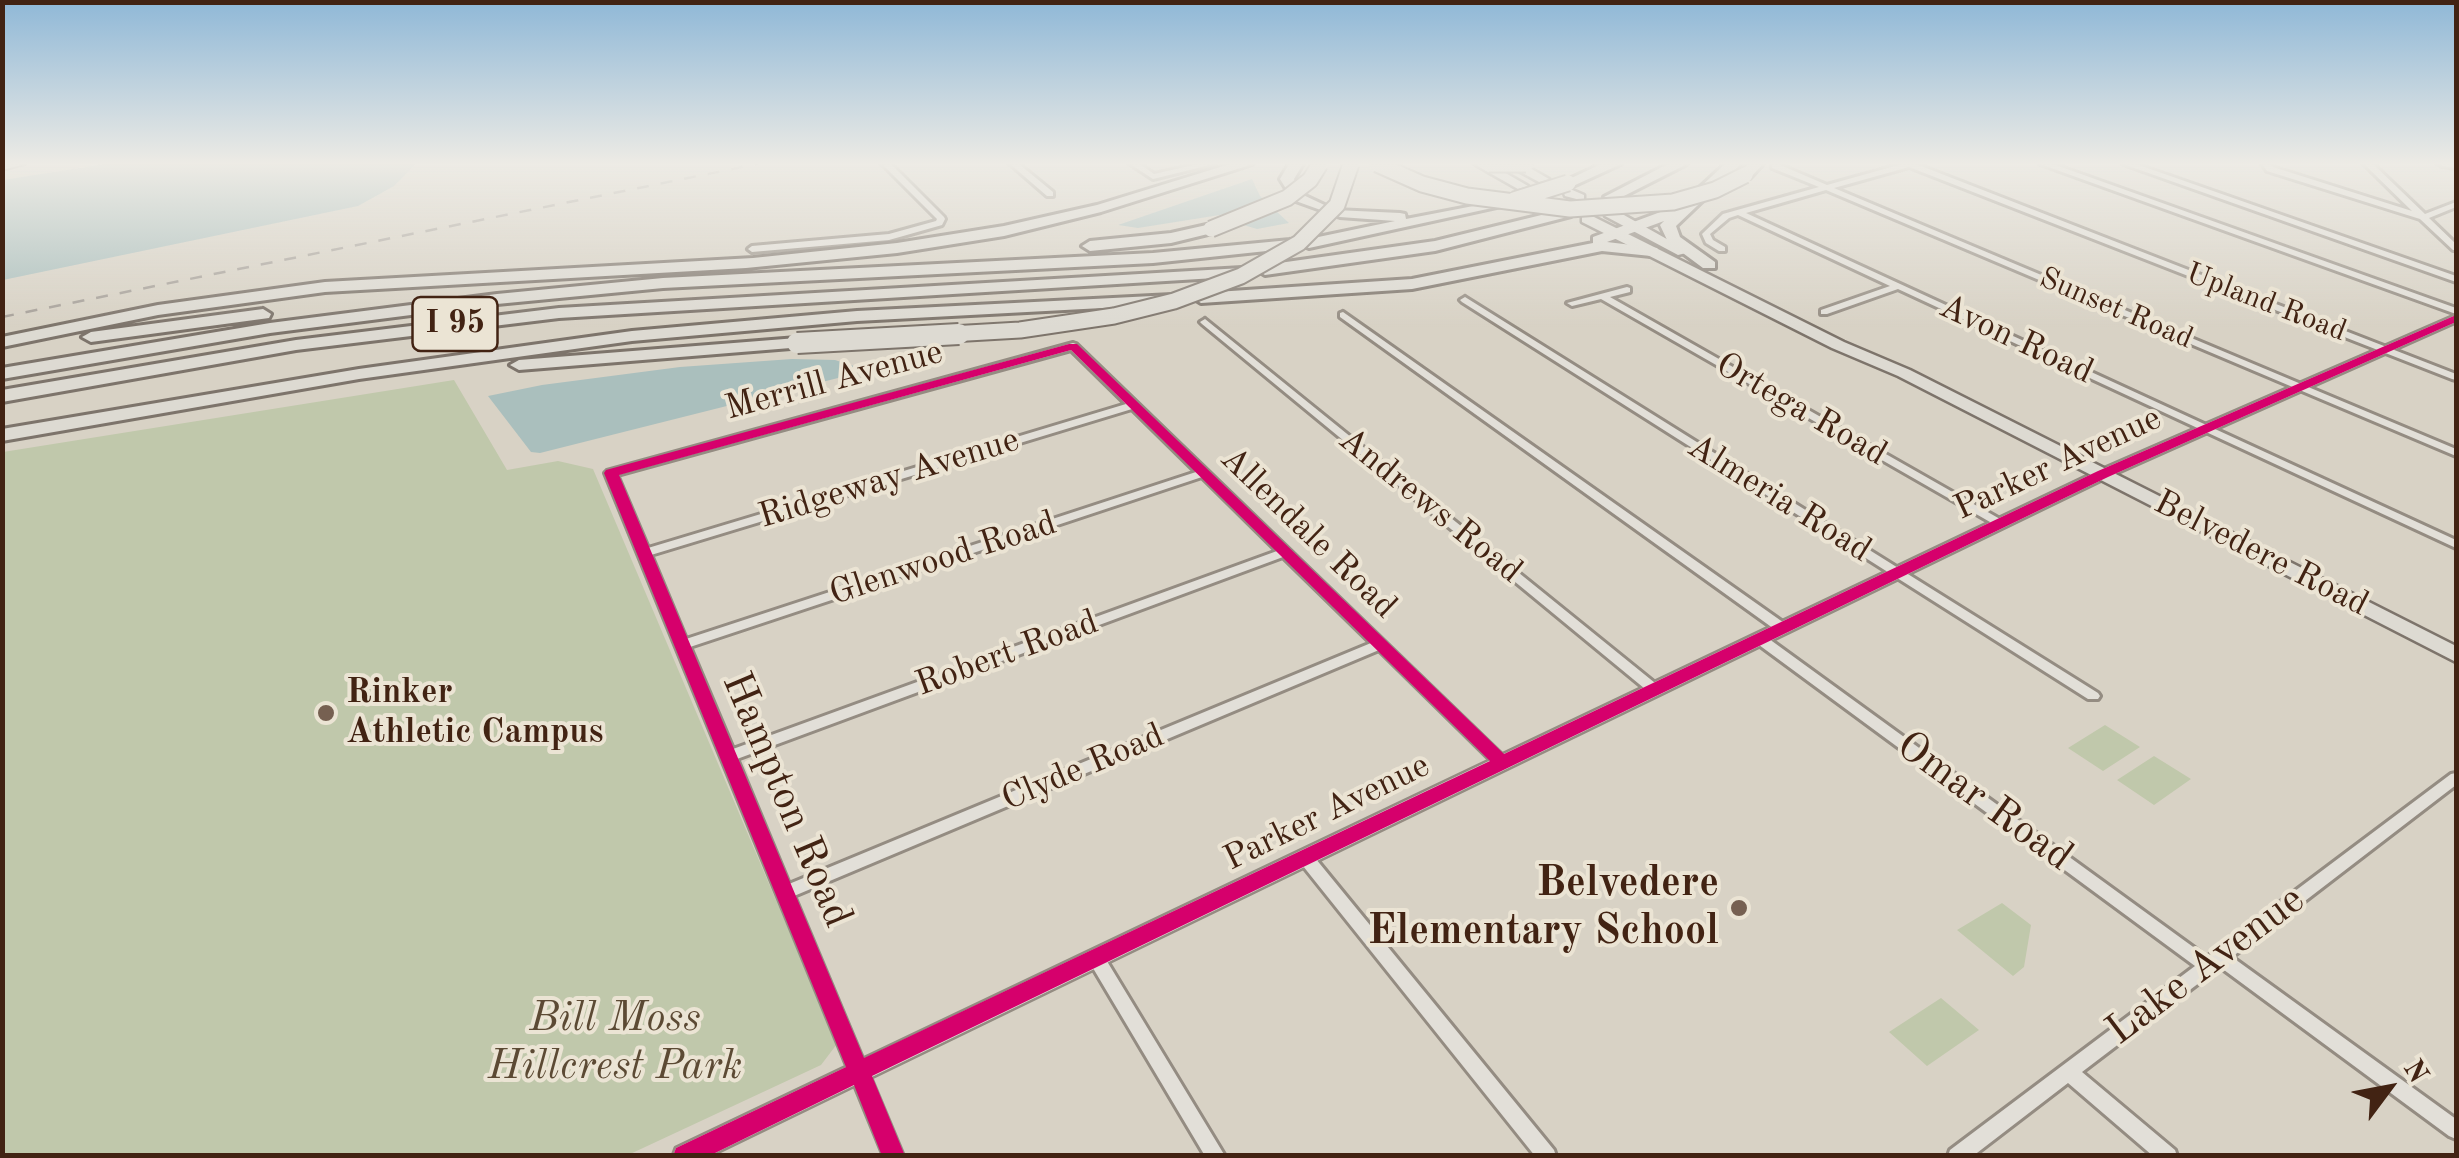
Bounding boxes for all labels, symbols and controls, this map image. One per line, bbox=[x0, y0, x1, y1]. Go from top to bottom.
street label: Upland Road bbox=[2181, 256, 2351, 350]
street label: Sunset Road bbox=[2034, 261, 2198, 357]
street label: Avon Road bbox=[1932, 286, 2100, 394]
road number: I 95 bbox=[412, 297, 498, 351]
street label: Merrill Avenue bbox=[721, 332, 947, 430]
street label: Ortega Road bbox=[1708, 344, 1894, 476]
street label: Parker Avenue bbox=[1948, 398, 2168, 530]
street label: Ridgeway Avenue bbox=[754, 419, 1024, 539]
street label: Andrews Road bbox=[1330, 419, 1530, 593]
street label: Almeria Road bbox=[1679, 426, 1879, 572]
street label: Allendale Road bbox=[1211, 438, 1405, 628]
street label: Belvedere Road bbox=[2147, 482, 2375, 626]
street label: Glenwood Road bbox=[824, 503, 1062, 615]
street label: Robert Road bbox=[910, 602, 1104, 706]
street label: Hampton Road bbox=[710, 665, 862, 935]
place label: Rinker Athletic Campus bbox=[346, 672, 604, 754]
marker: Rinker Athletic Campus bbox=[315, 702, 337, 724]
street label: Clyde Road bbox=[996, 715, 1170, 821]
street label: Omar Road bbox=[1886, 721, 2082, 883]
street label: Parker Avenue bbox=[1217, 745, 1437, 881]
place label: Belvedere Elementary School bbox=[1367, 859, 1719, 958]
street label: Lake Avenue bbox=[2097, 875, 2315, 1057]
marker: Belvedere Elementary School bbox=[1728, 897, 1750, 919]
park label: Bill Moss Hillcrest Park bbox=[488, 994, 742, 1092]
north arrow bbox=[2339, 1038, 2439, 1138]
text: N bbox=[2397, 1056, 2432, 1089]

